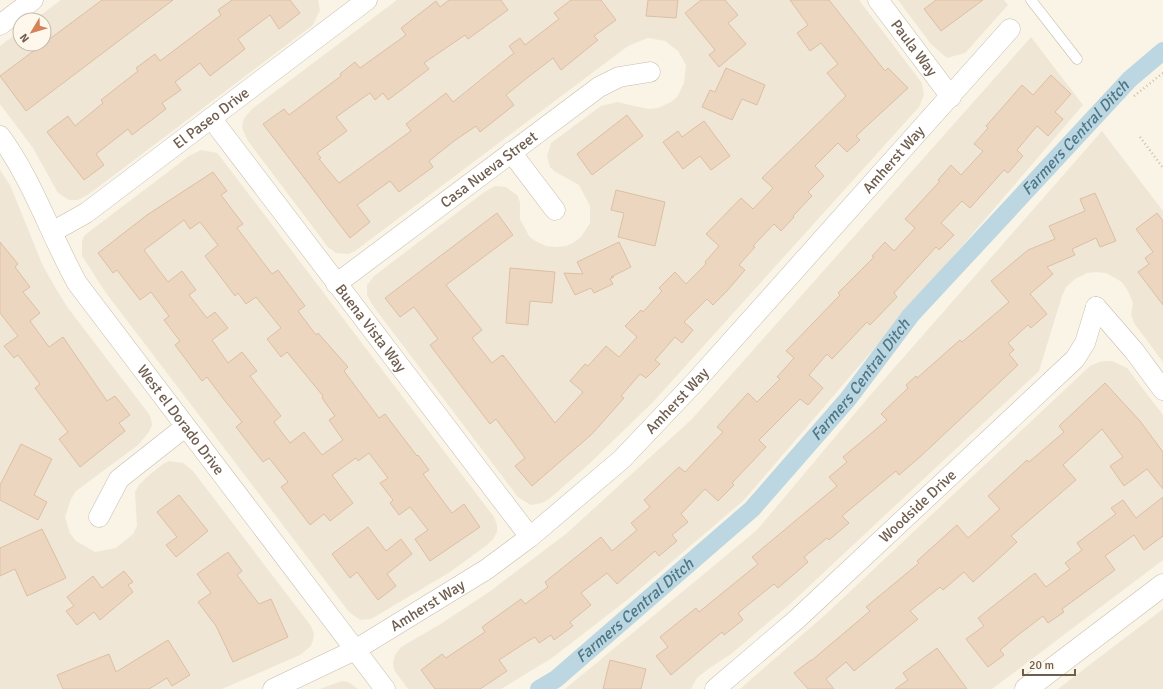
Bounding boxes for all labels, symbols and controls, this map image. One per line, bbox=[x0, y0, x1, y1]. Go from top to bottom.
north arrow bbox=[12, 12, 52, 52]
street label: Paula Way bbox=[887, 16, 941, 80]
text: N bbox=[17, 31, 32, 45]
water label: Farmers Central Ditch bbox=[1017, 75, 1135, 199]
street label: El Paseo Drive bbox=[170, 84, 253, 153]
street label: Amherst Way bbox=[859, 122, 928, 197]
street label: Casa Nueva Street bbox=[437, 127, 541, 212]
street label: Buena Vista Way bbox=[332, 280, 410, 376]
water label: Farmers Central Ditch bbox=[806, 314, 915, 445]
street label: West el Dorado Drive bbox=[133, 361, 228, 478]
street label: Amherst Way bbox=[642, 364, 712, 438]
street label: Woodside Drive bbox=[875, 466, 960, 547]
water label: Farmers Central Ditch bbox=[572, 553, 699, 667]
street label: Amherst Way bbox=[387, 576, 468, 635]
scale bar bbox=[1023, 651, 1075, 677]
text: 20 m bbox=[1029, 658, 1054, 673]

